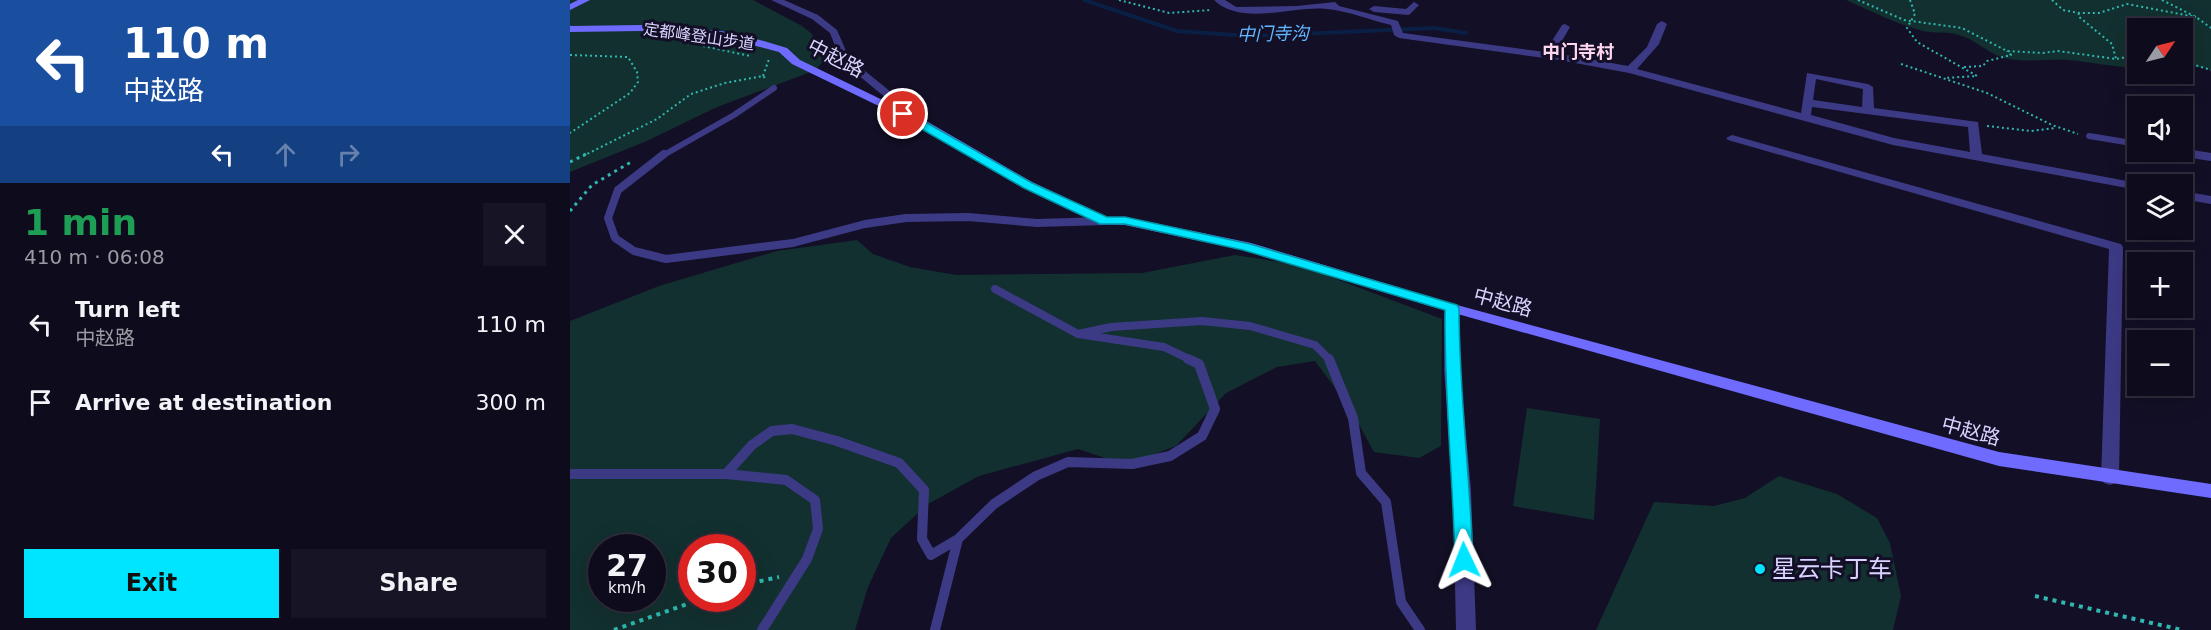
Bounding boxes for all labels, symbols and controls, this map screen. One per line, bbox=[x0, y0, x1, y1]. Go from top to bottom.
north arrow bbox=[2127, 18, 2193, 84]
map controls bbox=[2127, 18, 2193, 396]
text: 110 m bbox=[123, 19, 269, 68]
street label: 定都峰登山步道 bbox=[642, 19, 756, 54]
water label: 中门寺沟 bbox=[1237, 22, 1311, 45]
icon: left bbox=[24, 24, 102, 102]
street label: 中赵路 bbox=[804, 34, 868, 82]
district label: 中门寺村 bbox=[1542, 41, 1614, 62]
text: 中赵路 bbox=[123, 75, 204, 106]
pin bbox=[877, 88, 928, 139]
button: sound bbox=[2127, 96, 2193, 162]
icon: arrive bbox=[886, 97, 919, 130]
icon: left bbox=[206, 138, 239, 171]
icon: ahead bbox=[269, 138, 302, 171]
icon: right bbox=[332, 138, 365, 171]
button: layers bbox=[2127, 174, 2193, 240]
text: 1 min bbox=[24, 202, 137, 243]
button: close bbox=[483, 203, 546, 266]
text: 410 m · 06:08 bbox=[24, 245, 165, 269]
button: + bbox=[2127, 252, 2193, 318]
street label: 中赵路 bbox=[1471, 283, 1535, 321]
text: Turn left bbox=[75, 297, 180, 322]
icon: left bbox=[24, 308, 57, 341]
text: 110 m bbox=[476, 312, 546, 337]
text: 中赵路 bbox=[75, 326, 135, 350]
button: − bbox=[2127, 330, 2193, 396]
icon: arrive bbox=[24, 386, 57, 419]
text: Arrive at destination bbox=[75, 390, 332, 415]
text: 300 m bbox=[476, 390, 546, 415]
street label: 中赵路 bbox=[1939, 412, 2003, 450]
position arrow bbox=[1432, 528, 1496, 592]
speed limit sign: 30 bbox=[678, 534, 756, 612]
text: 27 bbox=[606, 548, 648, 583]
button: Exit bbox=[24, 549, 279, 618]
button: Share bbox=[291, 549, 546, 618]
place label: 星云卡丁车 bbox=[1772, 555, 1892, 583]
marker: 星云卡丁车 bbox=[1753, 562, 1767, 576]
text: km/h bbox=[608, 579, 646, 597]

